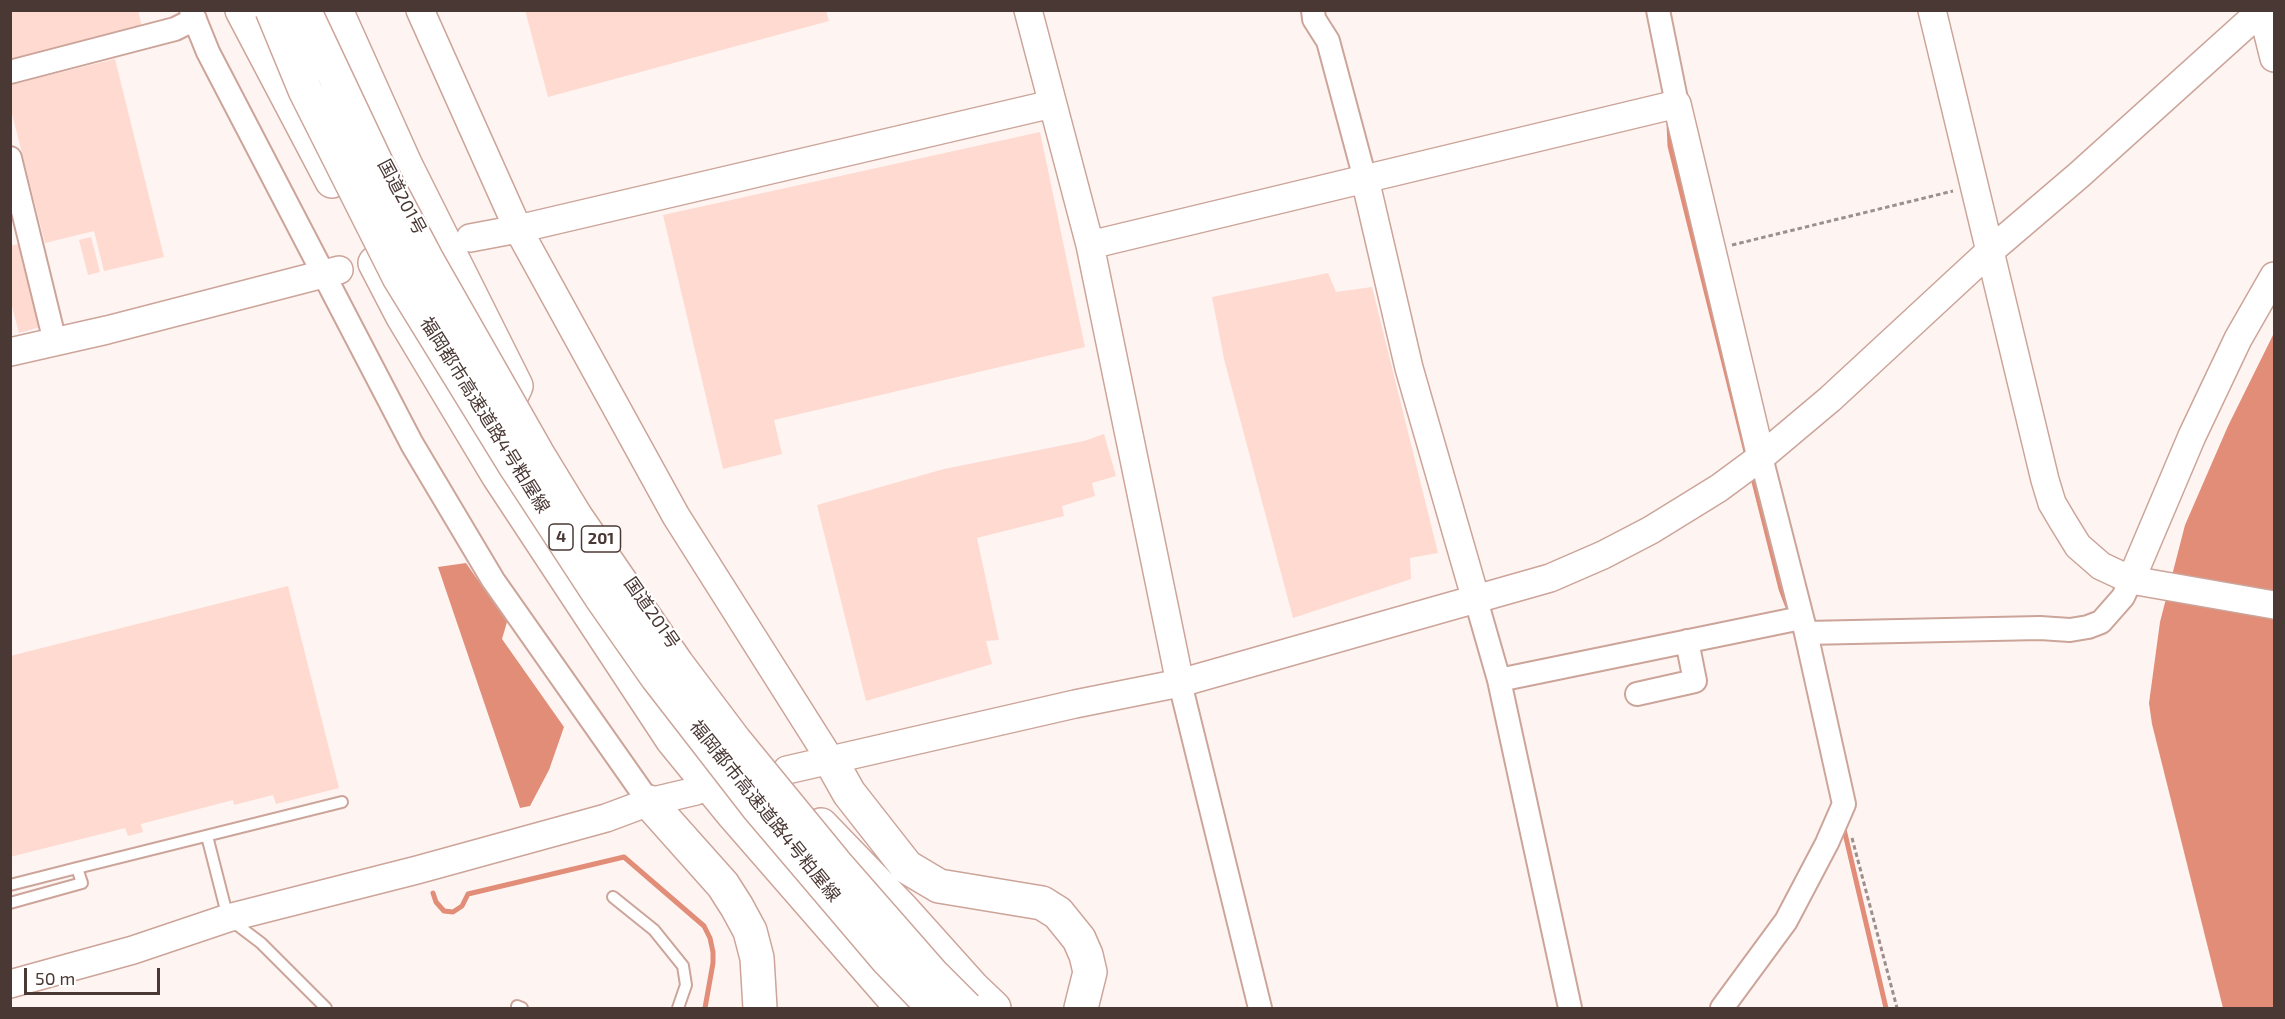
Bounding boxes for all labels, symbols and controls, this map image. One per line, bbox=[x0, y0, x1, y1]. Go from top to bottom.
street label: 国道201号 bbox=[373, 156, 431, 238]
street label: 福岡都市高速道路4号粕屋線 bbox=[416, 313, 554, 517]
road number: 4 bbox=[549, 524, 573, 550]
road number: 201 bbox=[582, 526, 620, 552]
street label: 国道201号 bbox=[620, 573, 684, 653]
street label: 福岡都市高速道路4号粕屋線 bbox=[685, 716, 845, 906]
scale bar bbox=[27, 956, 164, 994]
text: 50 m bbox=[35, 967, 75, 989]

